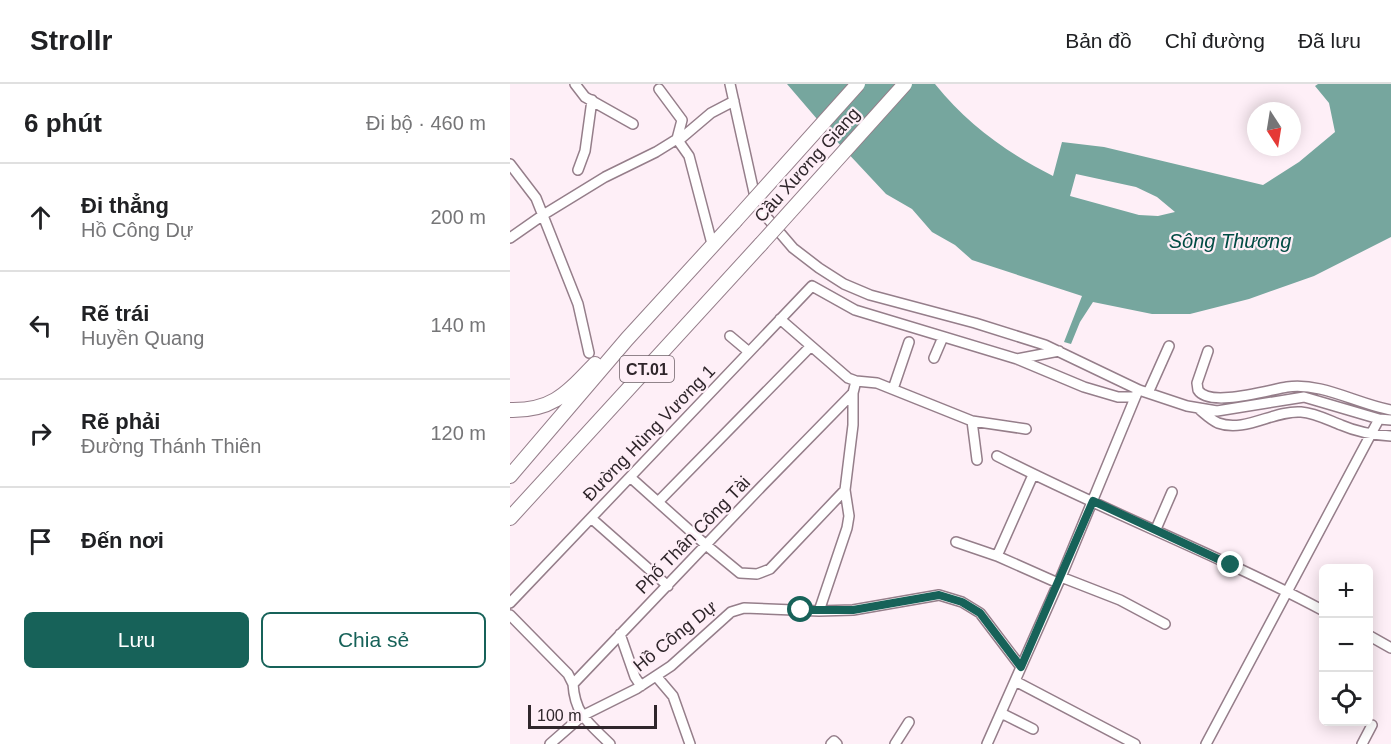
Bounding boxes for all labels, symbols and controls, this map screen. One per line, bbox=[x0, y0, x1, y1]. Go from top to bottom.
text: Strollr bbox=[30, 25, 112, 56]
text: Bản đồ bbox=[1065, 29, 1132, 52]
text: Chỉ đường bbox=[1165, 29, 1265, 52]
text: Đã lưu bbox=[1298, 29, 1361, 52]
north arrow bbox=[1247, 102, 1301, 156]
street label: Cầu Xương Giang bbox=[750, 104, 864, 226]
text: 6 phút bbox=[24, 108, 102, 138]
text: Đi bộ · 460 m bbox=[366, 112, 486, 134]
text: Đi thẳng bbox=[81, 193, 169, 218]
icon: ahead bbox=[24, 201, 57, 234]
text: 200 m bbox=[430, 206, 486, 228]
text: Hồ Công Dự bbox=[81, 219, 193, 241]
water label: Sông Thương bbox=[1169, 230, 1291, 252]
text: Rẽ trái bbox=[81, 301, 149, 326]
icon: left bbox=[24, 309, 57, 342]
text: 140 m bbox=[430, 314, 486, 336]
text: Huyền Quang bbox=[81, 327, 204, 349]
road number: CT.01 bbox=[620, 356, 674, 382]
street label: Đường Hùng Vương 1 bbox=[579, 361, 719, 505]
text: Rẽ phải bbox=[81, 409, 160, 434]
icon: right bbox=[24, 417, 57, 450]
text: 120 m bbox=[430, 422, 486, 444]
text: Đường Thánh Thiên bbox=[81, 435, 261, 457]
street label: Phố Thân Công Tài bbox=[632, 472, 754, 598]
icon: arrive bbox=[24, 525, 57, 558]
text: Đến nơi bbox=[81, 528, 164, 553]
route end bbox=[1217, 551, 1243, 577]
map controls bbox=[1319, 564, 1373, 726]
button: + bbox=[1319, 564, 1373, 618]
street label: Hồ Công Dự bbox=[629, 596, 721, 676]
route start bbox=[787, 596, 813, 622]
button: Lưu bbox=[24, 612, 249, 668]
button: Chia sẻ bbox=[261, 612, 486, 668]
button: − bbox=[1319, 618, 1373, 672]
button: locate bbox=[1319, 672, 1373, 726]
scale bar bbox=[528, 702, 657, 730]
text: 100 m bbox=[537, 707, 581, 724]

